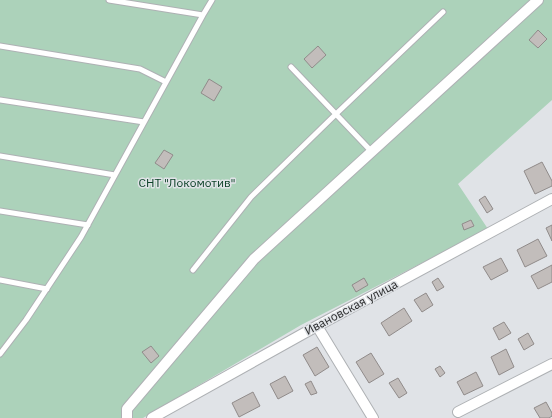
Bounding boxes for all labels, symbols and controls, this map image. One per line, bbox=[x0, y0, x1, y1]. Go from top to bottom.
park label: СНТ "Локомотив" bbox=[138, 175, 236, 190]
street label: Ивановская улица bbox=[302, 276, 401, 338]

